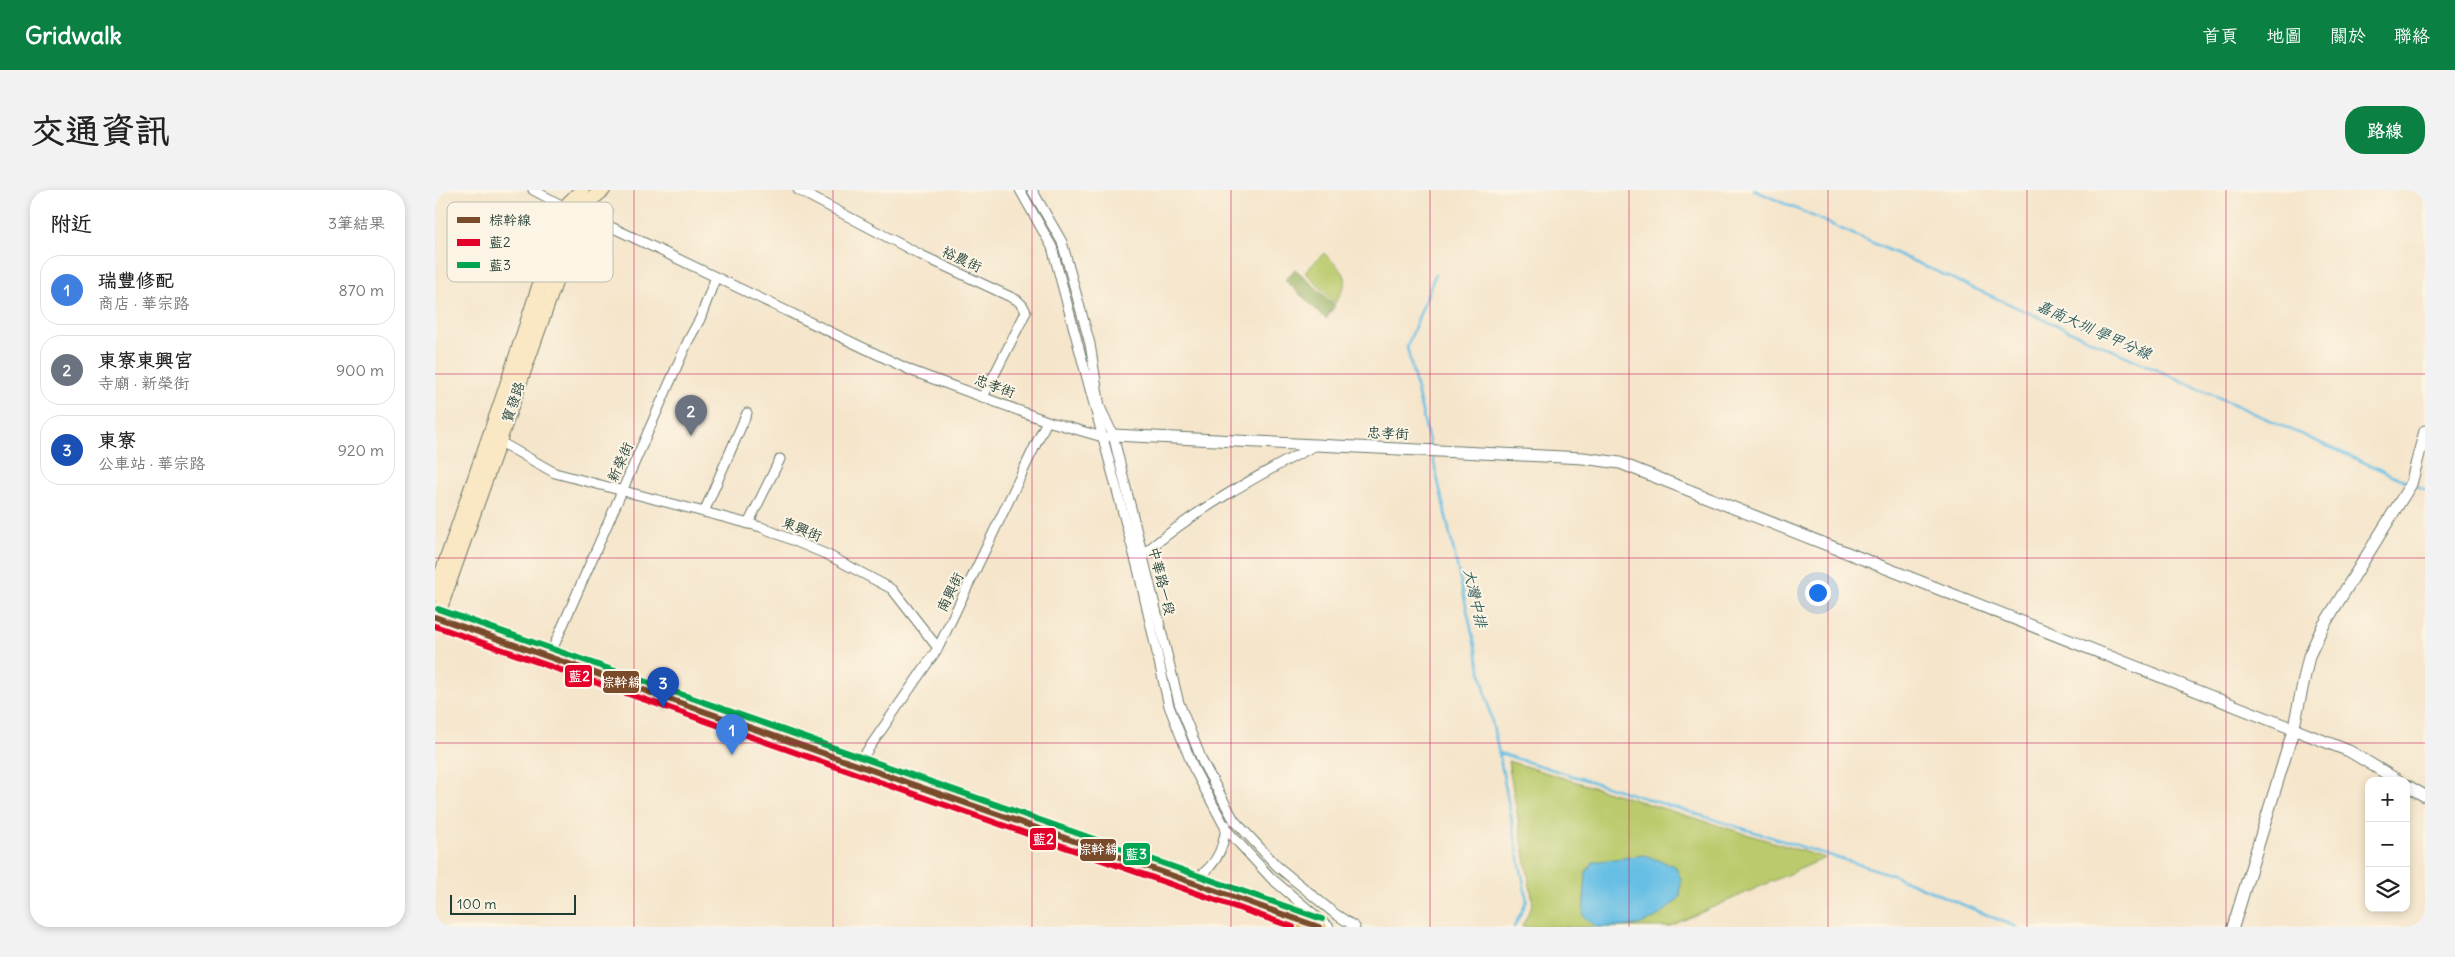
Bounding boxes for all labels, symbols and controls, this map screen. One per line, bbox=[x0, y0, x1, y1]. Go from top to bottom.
text: Gridwalk bbox=[25, 20, 122, 50]
text: 首頁 bbox=[2202, 24, 2238, 47]
text: 地圖 bbox=[2266, 24, 2302, 47]
text: 關於 bbox=[2330, 24, 2366, 47]
text: 聯絡 bbox=[2394, 24, 2430, 47]
button: 路線 bbox=[2345, 106, 2425, 154]
text: 交通資訊 bbox=[30, 108, 170, 152]
legend bbox=[447, 202, 613, 282]
text: 附近 bbox=[50, 210, 92, 237]
text: 棕幹線 bbox=[489, 211, 531, 229]
text: 3筆結果 bbox=[328, 213, 385, 233]
text: 藍2 bbox=[489, 233, 511, 251]
street label: 裕農街 bbox=[939, 242, 985, 276]
text: 藍3 bbox=[489, 256, 511, 274]
text: 瑞豐修配 bbox=[98, 268, 174, 292]
text: 1 bbox=[64, 280, 70, 300]
text: 870 m bbox=[339, 280, 384, 300]
text: 商店 · 華宗路 bbox=[98, 293, 189, 313]
water label: 嘉南大圳 學甲分線 bbox=[2034, 296, 2155, 364]
text: 東寮東興宮 bbox=[98, 348, 193, 372]
text: 2 bbox=[63, 360, 71, 380]
text: 900 m bbox=[336, 360, 384, 380]
street label: 忠孝街 bbox=[972, 370, 1018, 402]
text: 寺廟 · 新榮街 bbox=[98, 373, 189, 393]
street label: 寶發路 bbox=[498, 379, 528, 425]
pin: 2 bbox=[675, 395, 707, 436]
street label: 忠孝街 bbox=[1367, 423, 1409, 443]
text: 東寮 bbox=[98, 428, 136, 452]
street label: 新榮街 bbox=[603, 439, 637, 485]
text: 3 bbox=[62, 440, 72, 460]
text: 920 m bbox=[338, 440, 384, 460]
text: 公車站 · 華宗路 bbox=[98, 453, 205, 473]
street label: 東興街 bbox=[779, 513, 825, 545]
street label: 中華路一段 bbox=[1145, 545, 1179, 617]
water label: 大灣中排 bbox=[1459, 567, 1492, 631]
street label: 南興街 bbox=[933, 569, 967, 615]
your location bbox=[1805, 580, 1831, 606]
line badge: 藍2 bbox=[564, 664, 593, 688]
text: 藍2 bbox=[568, 667, 590, 685]
pin: 3 bbox=[647, 667, 679, 708]
line badge: 棕幹線 bbox=[602, 670, 640, 694]
text: 棕幹線 bbox=[600, 673, 642, 691]
pin: 1 bbox=[716, 714, 748, 755]
map controls bbox=[2365, 777, 2410, 912]
button: + bbox=[2365, 777, 2410, 822]
button: − bbox=[2365, 822, 2410, 867]
line badge: 藍2 bbox=[1029, 827, 1057, 851]
text: 藍2 bbox=[1032, 830, 1054, 848]
line badge: 棕幹線 bbox=[1079, 838, 1117, 862]
text: 棕幹線 bbox=[1077, 840, 1119, 858]
line badge: 藍3 bbox=[1122, 842, 1151, 866]
text: 藍3 bbox=[1125, 845, 1147, 863]
button: layers bbox=[2365, 867, 2410, 912]
scale bar bbox=[450, 892, 576, 915]
text: 100 m bbox=[457, 895, 497, 913]

